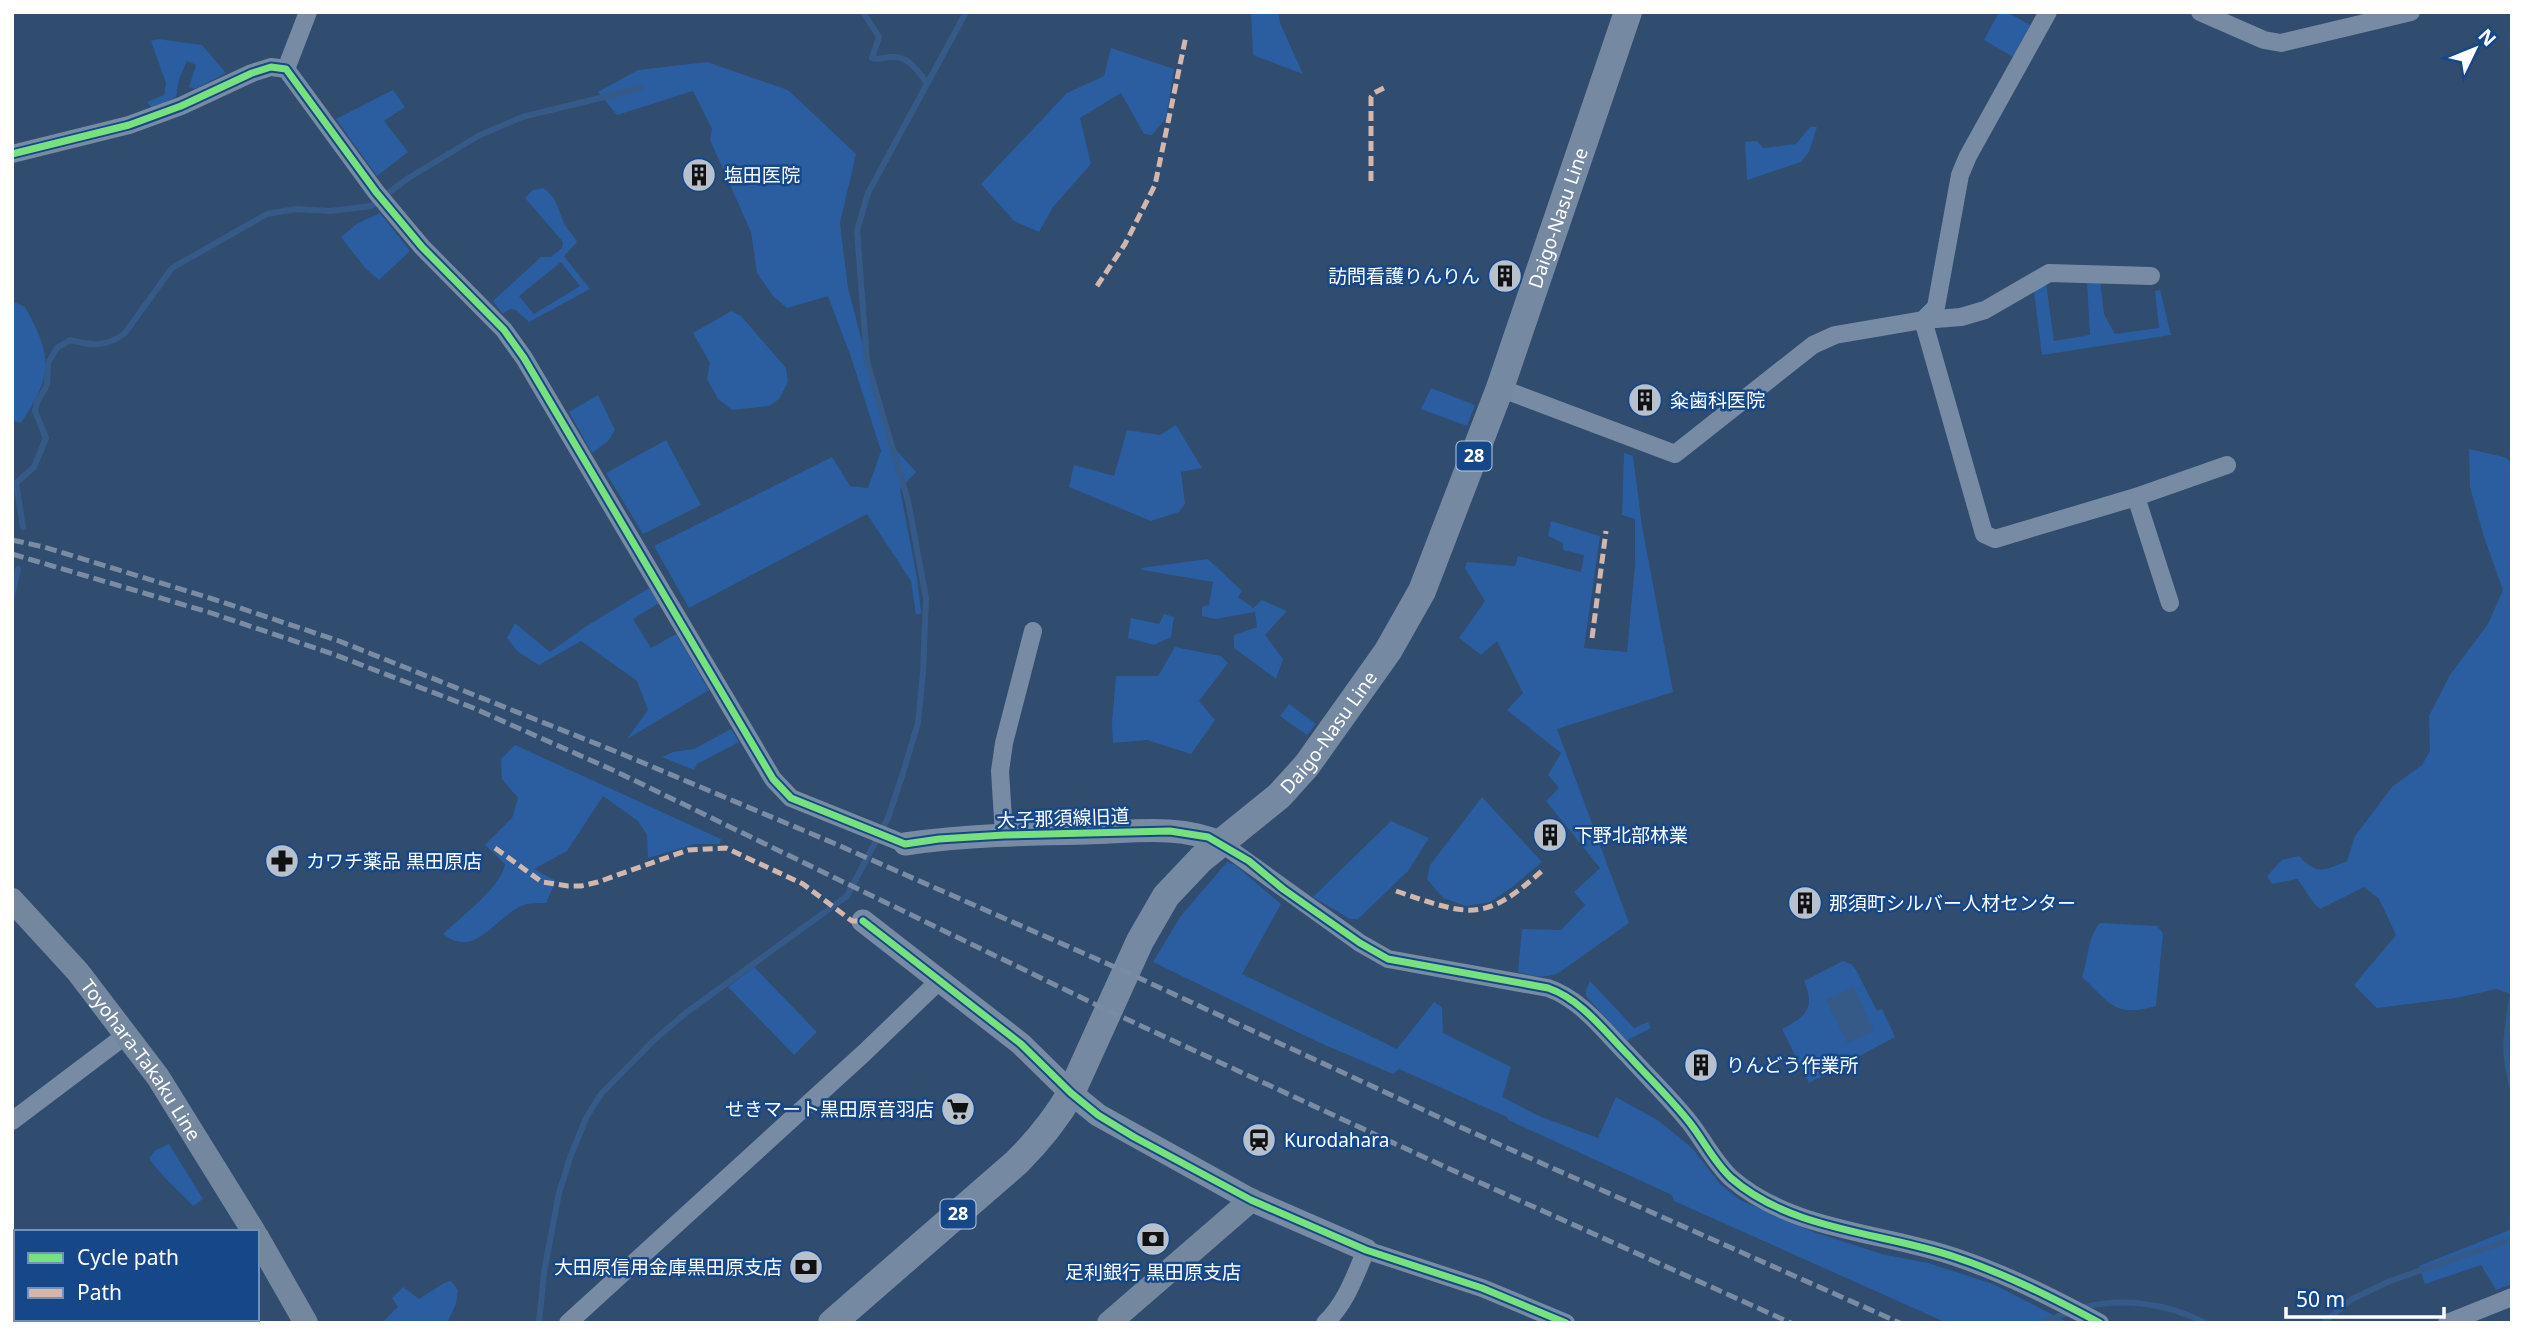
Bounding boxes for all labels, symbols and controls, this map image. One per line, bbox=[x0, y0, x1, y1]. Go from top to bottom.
north arrow bbox=[2440, 14, 2510, 84]
text: N bbox=[2473, 23, 2502, 52]
street label: Daigo-Nasu Line bbox=[1522, 144, 1594, 292]
building icon: 塩田医院 bbox=[680, 156, 718, 194]
place label: 塩田医院 bbox=[724, 162, 800, 188]
building icon: 訪問看護りんりん bbox=[1486, 257, 1524, 295]
place label: 訪問看護りんりん bbox=[1328, 263, 1480, 289]
building icon: 粂歯科医院 bbox=[1626, 381, 1664, 419]
place label: 粂歯科医院 bbox=[1670, 387, 1765, 413]
road number: 28 bbox=[1456, 442, 1492, 470]
street label: Daigo-Nasu Line bbox=[1274, 666, 1383, 799]
street label: 大子那須線旧道 bbox=[996, 803, 1130, 833]
building icon: 下野北部林業 bbox=[1531, 816, 1569, 854]
place label: 下野北部林業 bbox=[1574, 822, 1688, 848]
pharmacy icon: カワチ薬品 黒田原店 bbox=[263, 842, 301, 880]
place label: カワチ薬品 黒田原店 bbox=[306, 848, 482, 874]
building icon: 那須町シルバー人材センター bbox=[1786, 884, 1824, 922]
place label: 那須町シルバー人材センター bbox=[1829, 890, 2076, 916]
street label: Toyohara-Takaku Line bbox=[75, 974, 207, 1145]
building icon: りんどう作業所 bbox=[1682, 1046, 1720, 1084]
place label: りんどう作業所 bbox=[1726, 1052, 1858, 1078]
supermarket icon: せきマート黒田原音羽店 bbox=[939, 1090, 977, 1128]
place label: せきマート黒田原音羽店 bbox=[725, 1096, 934, 1122]
station icon: Kurodahara bbox=[1240, 1121, 1278, 1159]
place label: Kurodahara bbox=[1284, 1127, 1389, 1153]
road number: 28 bbox=[940, 1199, 976, 1228]
bank icon: 足利銀行 黒田原支店 bbox=[1134, 1220, 1172, 1258]
legend bbox=[14, 1230, 259, 1321]
text: Cycle path bbox=[77, 1243, 179, 1271]
bank icon: 大田原信用金庫黒田原支店 bbox=[787, 1248, 825, 1286]
place label: 大田原信用金庫黒田原支店 bbox=[554, 1254, 782, 1280]
place label: 足利銀行 黒田原支店 bbox=[1065, 1259, 1241, 1285]
scale bar bbox=[2286, 1276, 2444, 1320]
text: Path bbox=[77, 1278, 122, 1306]
text: 50 m bbox=[2296, 1285, 2345, 1313]

